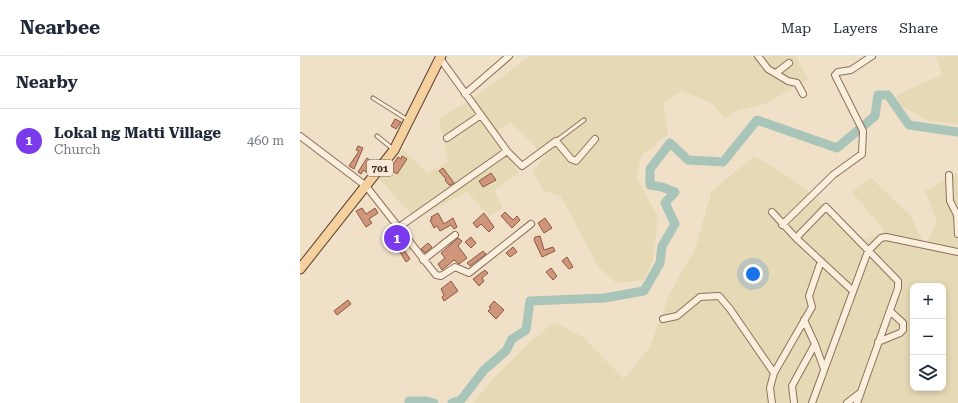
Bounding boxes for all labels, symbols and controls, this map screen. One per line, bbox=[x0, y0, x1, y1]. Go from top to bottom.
text: Nearbee bbox=[20, 16, 100, 39]
text: Map bbox=[781, 20, 811, 36]
text: Layers bbox=[833, 20, 877, 36]
text: Share bbox=[899, 20, 938, 36]
text: Nearby bbox=[16, 72, 78, 92]
text: Lokal ng Matti Village bbox=[54, 124, 221, 142]
text: 1 bbox=[25, 133, 33, 148]
text: 460 m bbox=[247, 133, 284, 148]
text: Church bbox=[54, 142, 101, 157]
road number: 701 bbox=[367, 160, 393, 176]
pin: 1 bbox=[384, 223, 410, 253]
your location bbox=[743, 264, 763, 284]
map controls bbox=[910, 283, 946, 391]
button: + bbox=[910, 283, 946, 319]
button: − bbox=[910, 319, 946, 355]
button: layers bbox=[910, 355, 946, 391]

